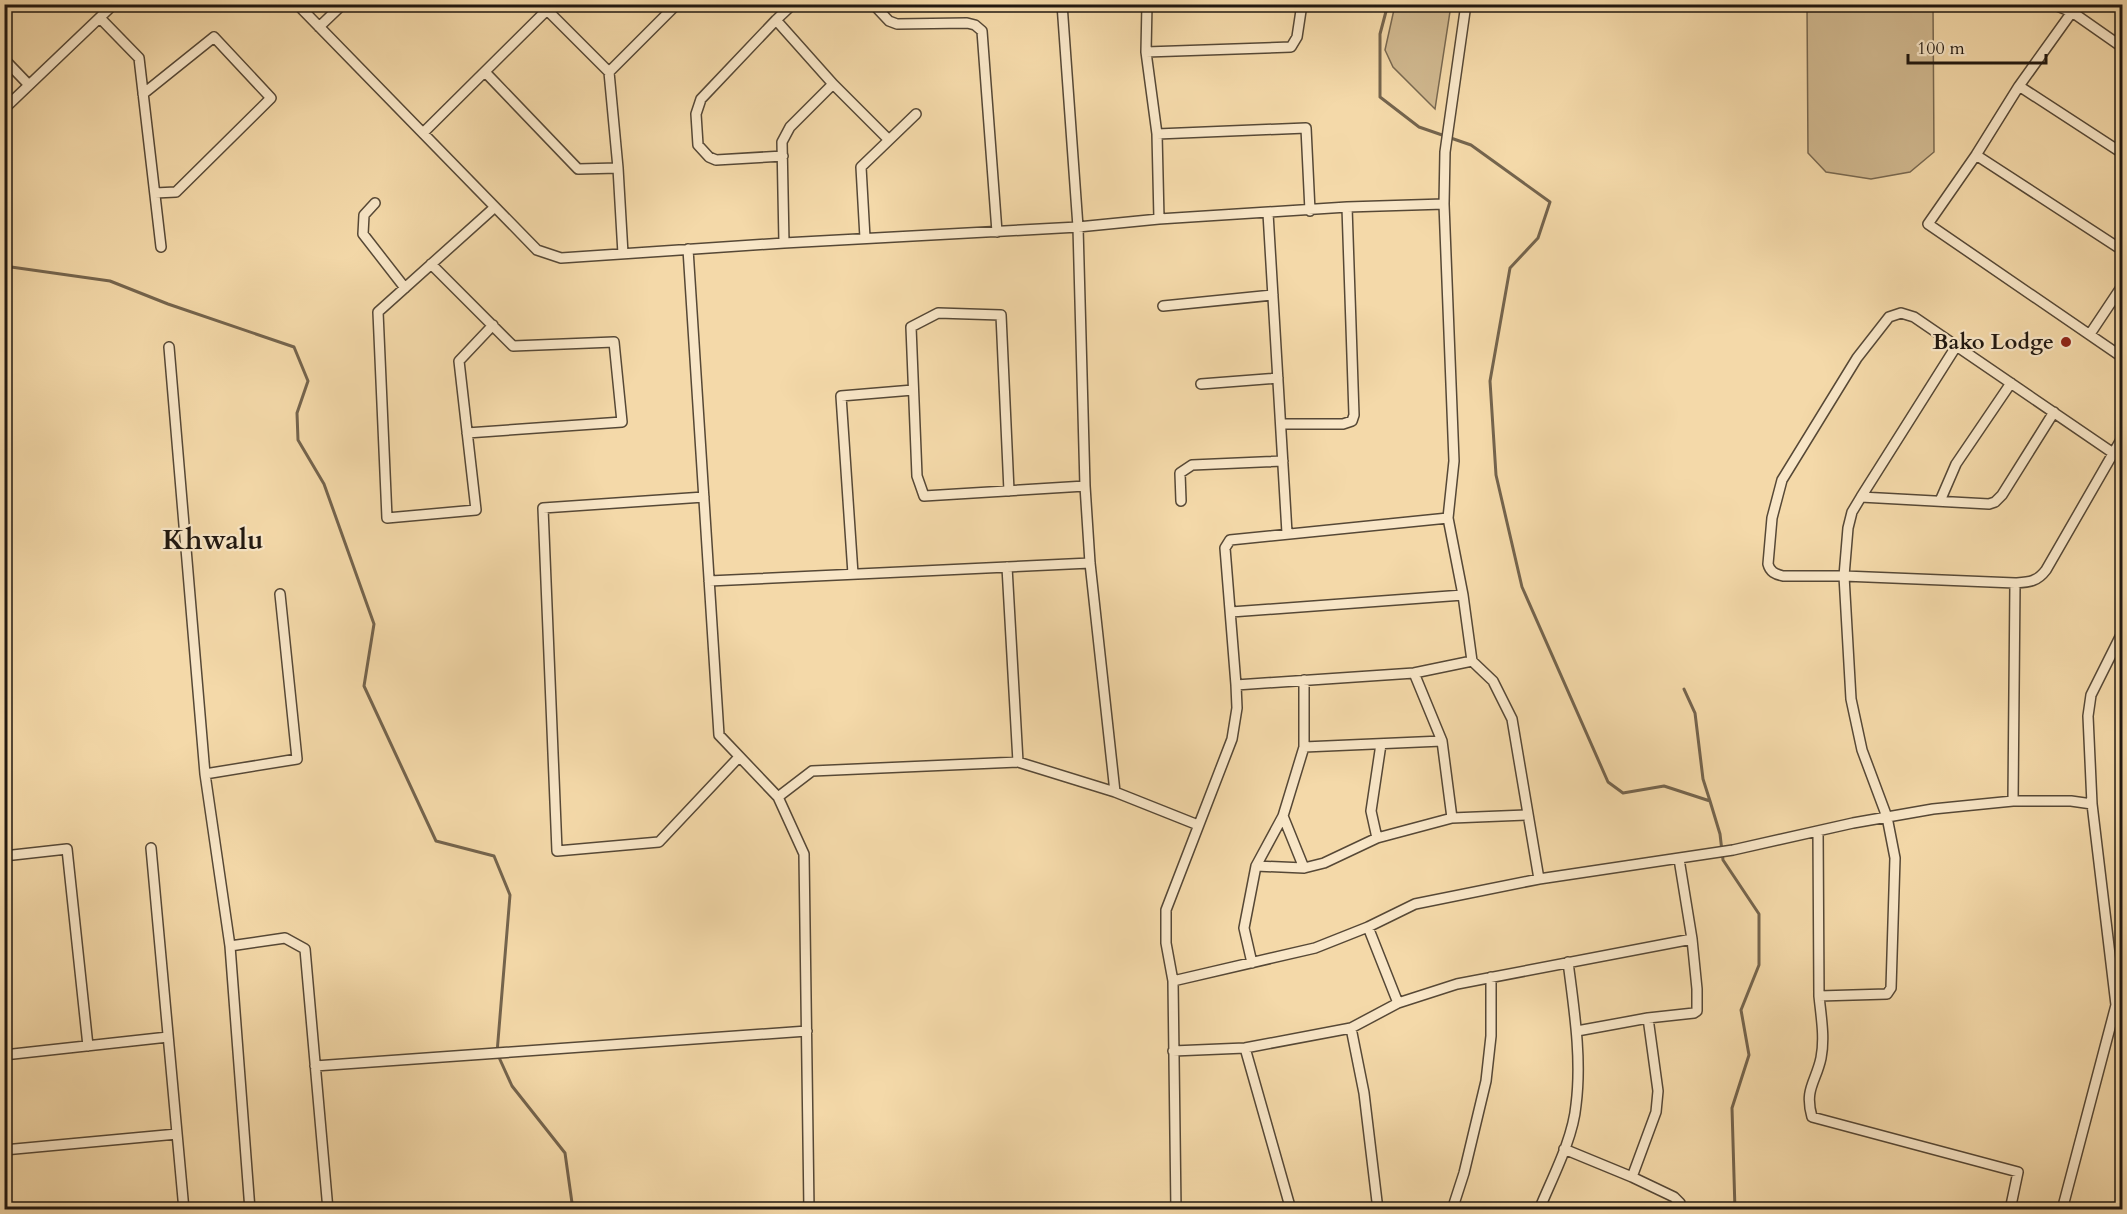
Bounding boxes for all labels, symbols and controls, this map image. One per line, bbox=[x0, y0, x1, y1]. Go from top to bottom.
scale bar bbox=[1908, 27, 2046, 65]
text: 100 m bbox=[1917, 36, 1965, 61]
place label: Bako Lodge bbox=[1933, 327, 2054, 357]
marker: Bako Lodge bbox=[2059, 335, 2073, 349]
district label: Khwalu bbox=[162, 521, 264, 559]

